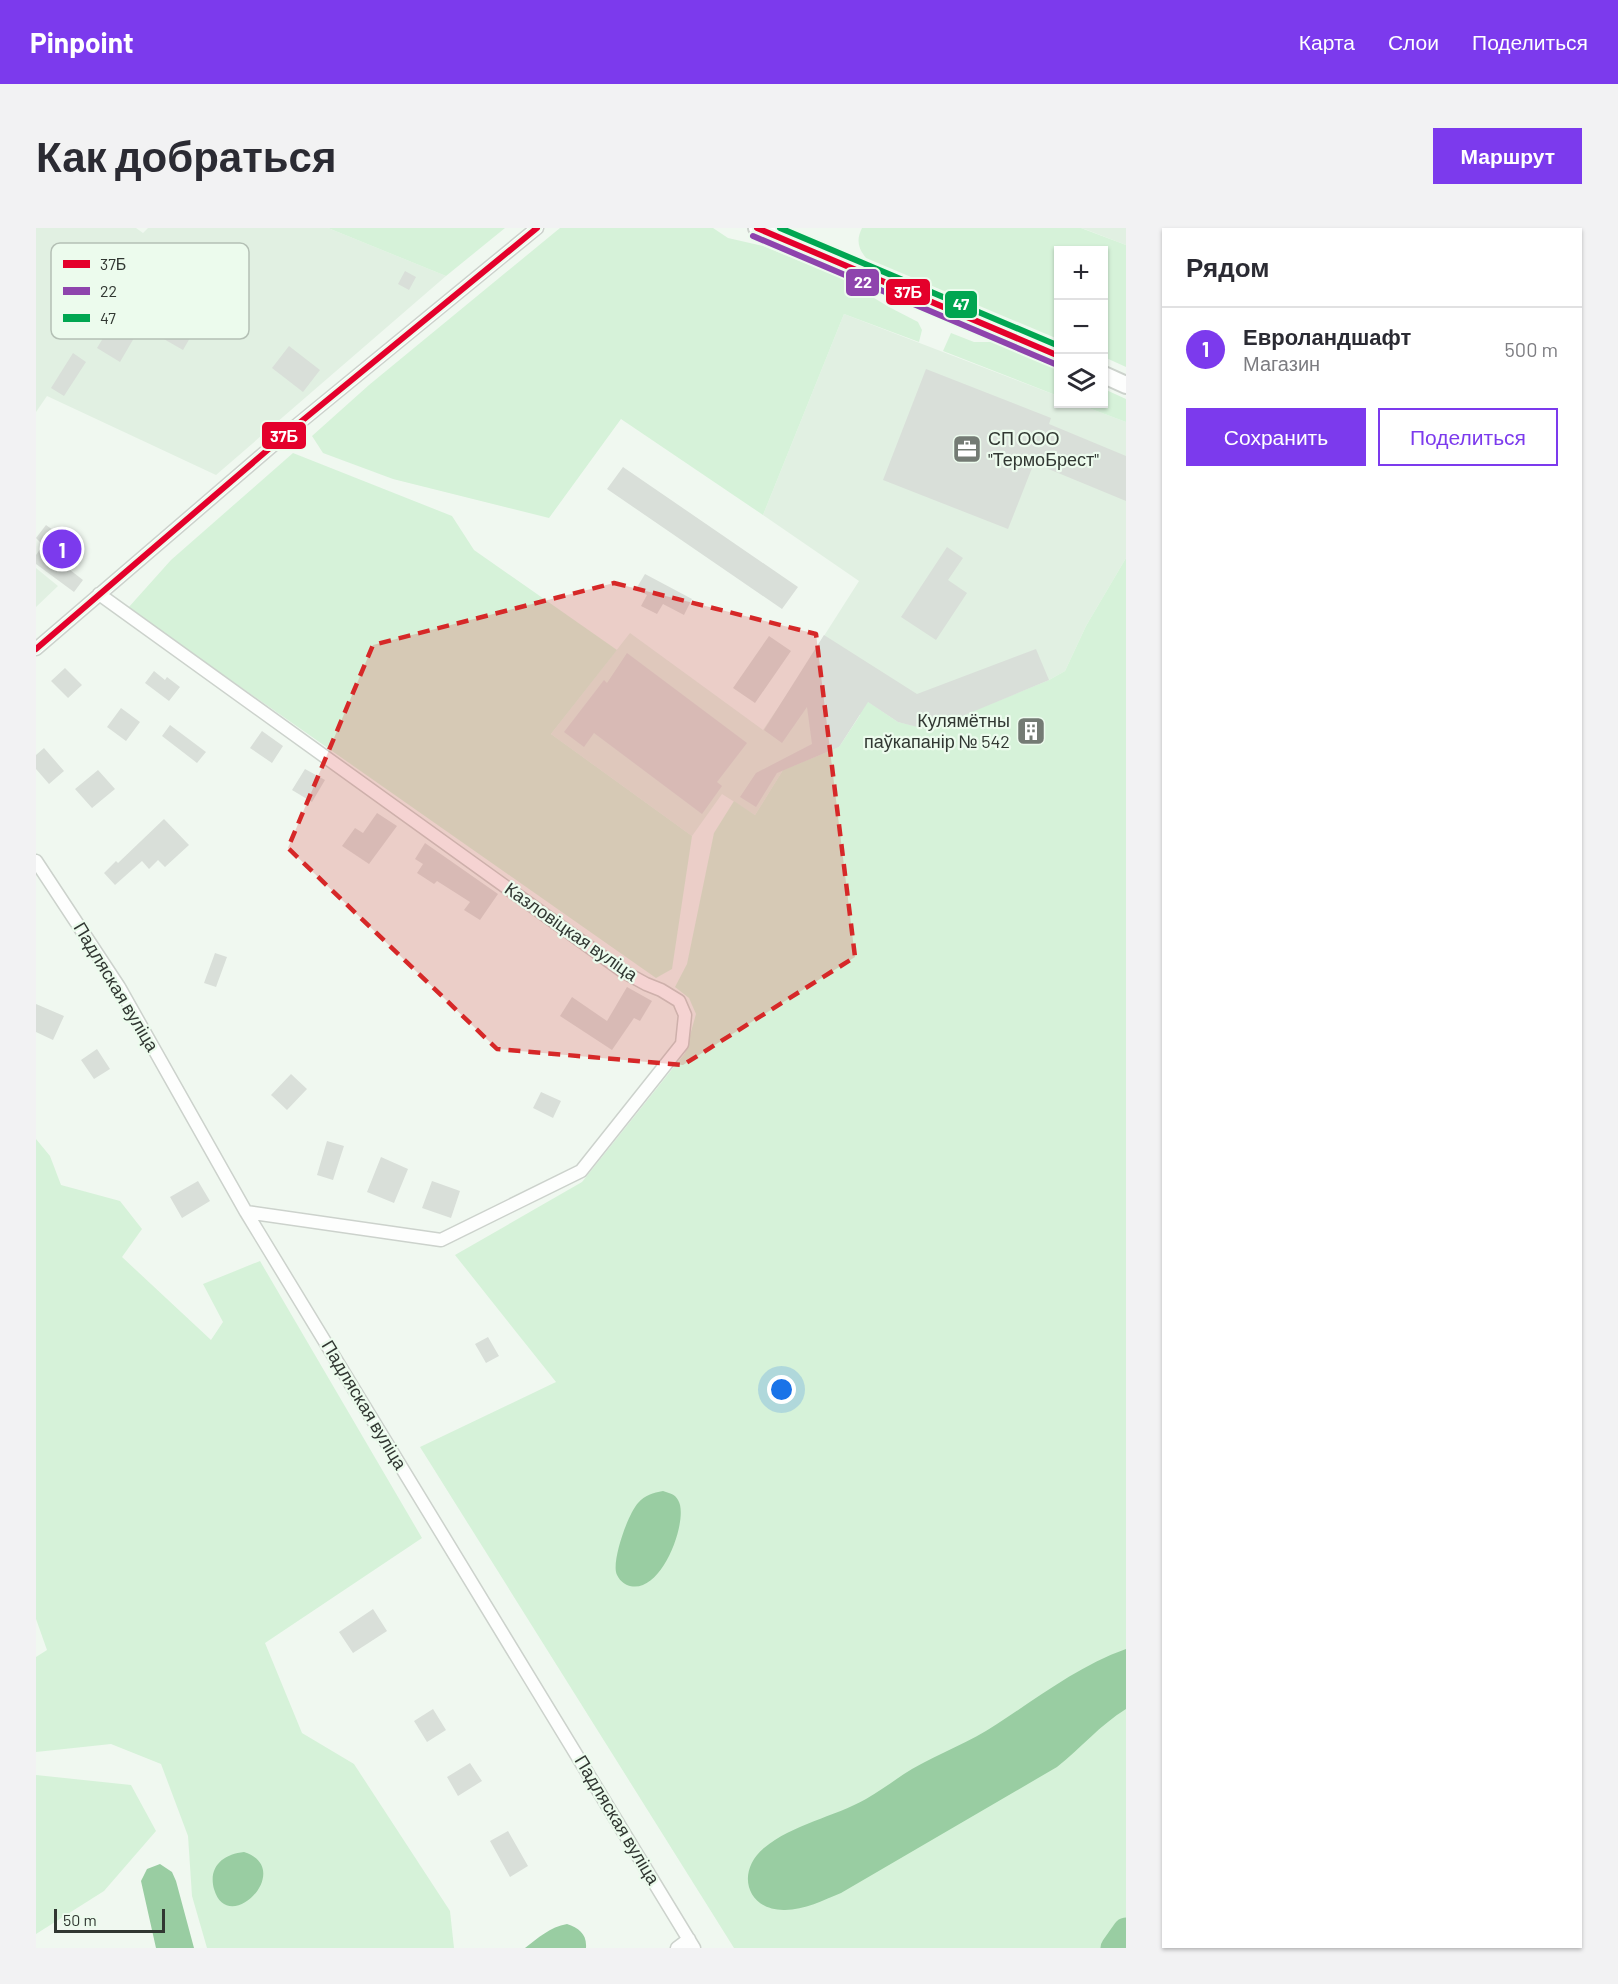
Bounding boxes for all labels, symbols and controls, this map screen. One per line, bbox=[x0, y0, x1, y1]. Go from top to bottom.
text: Pinpoint bbox=[30, 25, 134, 59]
text: Карта bbox=[1299, 29, 1355, 54]
text: Слои bbox=[1388, 29, 1439, 54]
text: Поделиться bbox=[1472, 29, 1588, 54]
button: Маршрут bbox=[1433, 128, 1582, 184]
text: Как добраться bbox=[36, 130, 336, 180]
legend bbox=[51, 243, 249, 339]
map controls bbox=[1054, 246, 1108, 408]
button: + bbox=[1054, 246, 1108, 300]
text: Рядом bbox=[1186, 251, 1269, 282]
text: 37Б bbox=[100, 254, 126, 273]
line badge: 22 bbox=[845, 268, 880, 297]
text: 22 bbox=[854, 272, 872, 291]
line badge: 37Б bbox=[885, 278, 931, 306]
text: 22 bbox=[100, 281, 117, 300]
text: 37Б bbox=[894, 282, 922, 301]
line badge: 47 bbox=[944, 290, 978, 319]
text: 47 bbox=[953, 294, 969, 313]
button: − bbox=[1054, 300, 1108, 354]
text: 47 bbox=[100, 308, 116, 327]
text: Евроландшафт bbox=[1243, 323, 1411, 349]
text: 1 bbox=[1202, 337, 1209, 361]
text: 500 m bbox=[1505, 337, 1558, 361]
text: Магазин bbox=[1243, 351, 1320, 375]
button: layers bbox=[1054, 354, 1108, 408]
button: Сохранить bbox=[1186, 408, 1366, 466]
button: Поделиться bbox=[1378, 408, 1558, 466]
line badge: 37Б bbox=[261, 421, 307, 450]
text: 37Б bbox=[270, 426, 298, 445]
place label: СП ООО "ТермоБрест" bbox=[988, 427, 1099, 470]
office icon: СП ООО "ТермоБрест" bbox=[951, 433, 983, 465]
pin: 1 bbox=[42, 526, 82, 572]
place label: Кулямётны паўкапанір № 542 bbox=[864, 709, 1010, 752]
building icon: Кулямётны паўкапанір № 542 bbox=[1015, 715, 1047, 747]
street label: Казловіцкая вуліца bbox=[501, 877, 643, 986]
street label: Падляская вуліца bbox=[70, 918, 165, 1056]
street label: Падляская вуліца bbox=[318, 1336, 413, 1474]
your location bbox=[767, 1375, 796, 1404]
street label: Падляская вуліца bbox=[571, 1751, 666, 1889]
scale bar bbox=[54, 1906, 165, 1934]
text: 50 m bbox=[63, 1910, 97, 1929]

